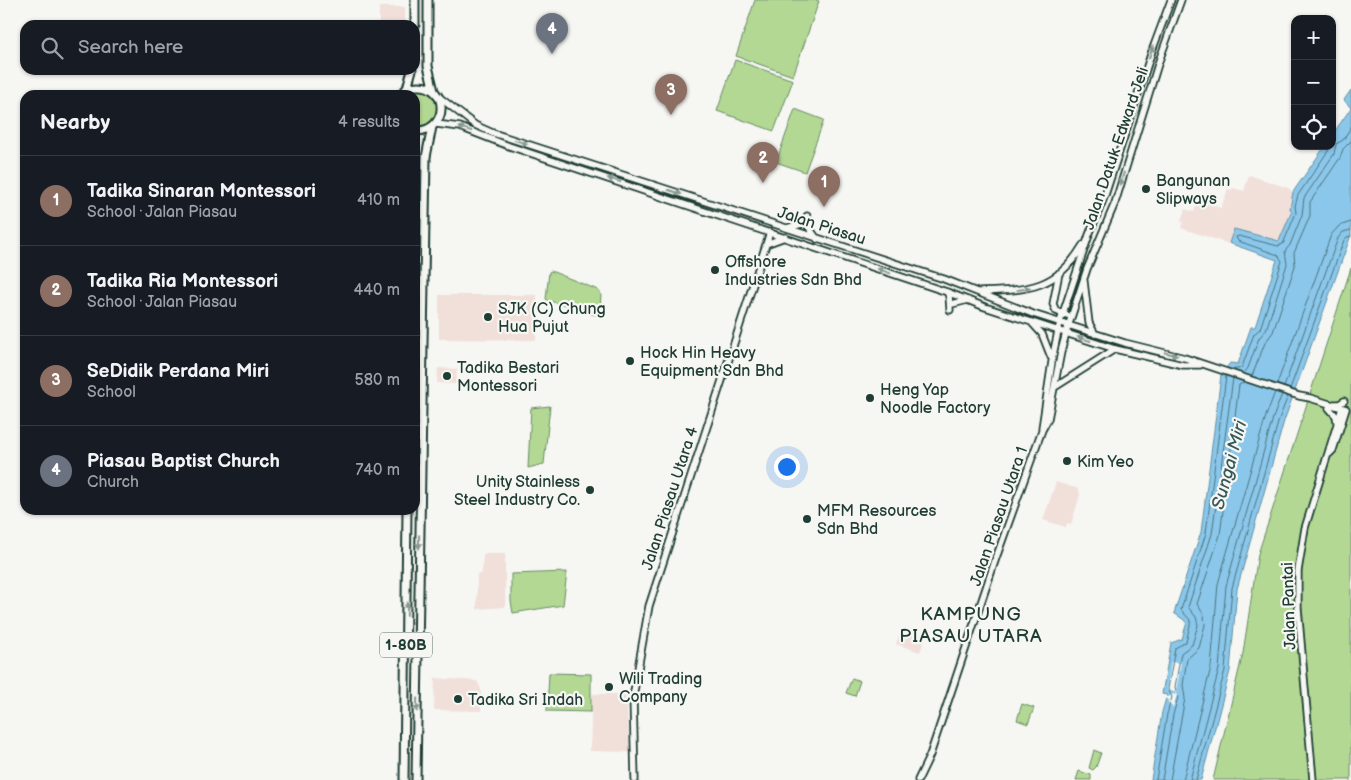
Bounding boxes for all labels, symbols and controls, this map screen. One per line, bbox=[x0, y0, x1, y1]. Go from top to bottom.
pin: 4 bbox=[536, 13, 568, 54]
map controls bbox=[1291, 15, 1336, 150]
button: + bbox=[1291, 15, 1336, 60]
search box bbox=[20, 20, 420, 75]
icon: search bbox=[38, 34, 66, 62]
text: Search here bbox=[78, 36, 183, 59]
one-way arrow bbox=[1148, 44, 1156, 59]
button: − bbox=[1291, 60, 1336, 105]
street label: Jalan Datuk Edward Jeli bbox=[1080, 65, 1153, 232]
pin: 3 bbox=[655, 74, 687, 115]
button: locate bbox=[1291, 105, 1336, 150]
text: Nearby bbox=[40, 110, 110, 135]
text: 4 results bbox=[338, 113, 400, 132]
one-way arrow bbox=[457, 125, 472, 133]
one-way arrow bbox=[513, 139, 528, 146]
pin: 2 bbox=[747, 142, 779, 183]
pin: 1 bbox=[808, 166, 840, 207]
one-way arrow bbox=[1118, 172, 1125, 187]
place label: Bangunan Slipways bbox=[1156, 172, 1230, 209]
one-way arrow bbox=[606, 175, 621, 183]
text: Tadika Sinaran Montessori bbox=[87, 180, 316, 203]
marker: Bangunan Slipways bbox=[1140, 183, 1152, 195]
one-way arrow bbox=[668, 189, 683, 197]
text: 1 bbox=[53, 191, 59, 210]
text: 410 m bbox=[357, 191, 400, 210]
text: School · Jalan Piasau bbox=[87, 203, 237, 222]
street label: Jalan Piasau bbox=[775, 203, 868, 250]
place label: Offshore Industries Sdn Bhd bbox=[725, 253, 862, 290]
marker: Offshore Industries Sdn Bhd bbox=[709, 264, 721, 276]
one-way arrow bbox=[876, 266, 891, 274]
text: Tadika Ria Montessori bbox=[87, 270, 278, 293]
text: 2 bbox=[51, 281, 61, 300]
text: 440 m bbox=[354, 281, 400, 300]
one-way arrow bbox=[1016, 284, 1032, 292]
text: School · Jalan Piasau bbox=[87, 293, 237, 312]
place label: SJK (C) Chung Hua Pujut bbox=[498, 300, 606, 337]
marker: SJK (C) Chung Hua Pujut bbox=[482, 311, 494, 323]
one-way arrow bbox=[1076, 335, 1091, 343]
place label: Hock Hin Heavy Equipment Sdn Bhd bbox=[640, 344, 784, 381]
one-way arrow bbox=[1164, 351, 1179, 359]
marker: Hock Hin Heavy Equipment Sdn Bhd bbox=[624, 355, 636, 367]
place label: Tadika Bestari Montessori bbox=[457, 359, 559, 396]
text: SeDidik Perdana Miri bbox=[87, 360, 269, 383]
marker: Tadika Bestari Montessori bbox=[441, 370, 453, 382]
text: 3 bbox=[51, 371, 61, 390]
text: 580 m bbox=[355, 371, 400, 390]
place label: Heng Yap Noodle Factory bbox=[880, 381, 991, 418]
text: School bbox=[87, 383, 136, 402]
marker: Heng Yap Noodle Factory bbox=[864, 392, 876, 404]
water label: Sungai Miri bbox=[1208, 418, 1252, 512]
street label: Jalan Piasau Utara 4 bbox=[638, 424, 703, 573]
street label: Jalan Piasau Utara 1 bbox=[967, 444, 1032, 589]
text: Piasau Baptist Church bbox=[87, 450, 280, 473]
place label: Kim Yeo bbox=[1077, 453, 1134, 472]
your location bbox=[774, 454, 800, 480]
marker: Kim Yeo bbox=[1061, 455, 1073, 467]
text: 4 bbox=[51, 461, 61, 480]
text: 740 m bbox=[355, 461, 400, 480]
text: Church bbox=[87, 473, 139, 492]
place label: Unity Stainless Steel Industry Co. bbox=[454, 473, 580, 510]
marker: Unity Stainless Steel Industry Co. bbox=[584, 484, 596, 496]
place label: MFM Resources Sdn Bhd bbox=[817, 502, 937, 539]
marker: MFM Resources Sdn Bhd bbox=[801, 513, 813, 525]
one-way arrow bbox=[415, 534, 423, 550]
street label: Jalan Pantai bbox=[1278, 562, 1301, 650]
one-way arrow bbox=[403, 601, 411, 617]
district label: KAMPUNG PIASAU UTARA bbox=[899, 603, 1043, 648]
road number: 1-80B bbox=[380, 632, 432, 658]
place label: Wili Trading Company bbox=[619, 670, 702, 707]
marker: Wili Trading Company bbox=[603, 681, 615, 693]
place label: Tadika Sri Indah bbox=[468, 691, 583, 710]
marker: Tadika Sri Indah bbox=[452, 693, 464, 705]
one-way arrow bbox=[413, 697, 421, 713]

